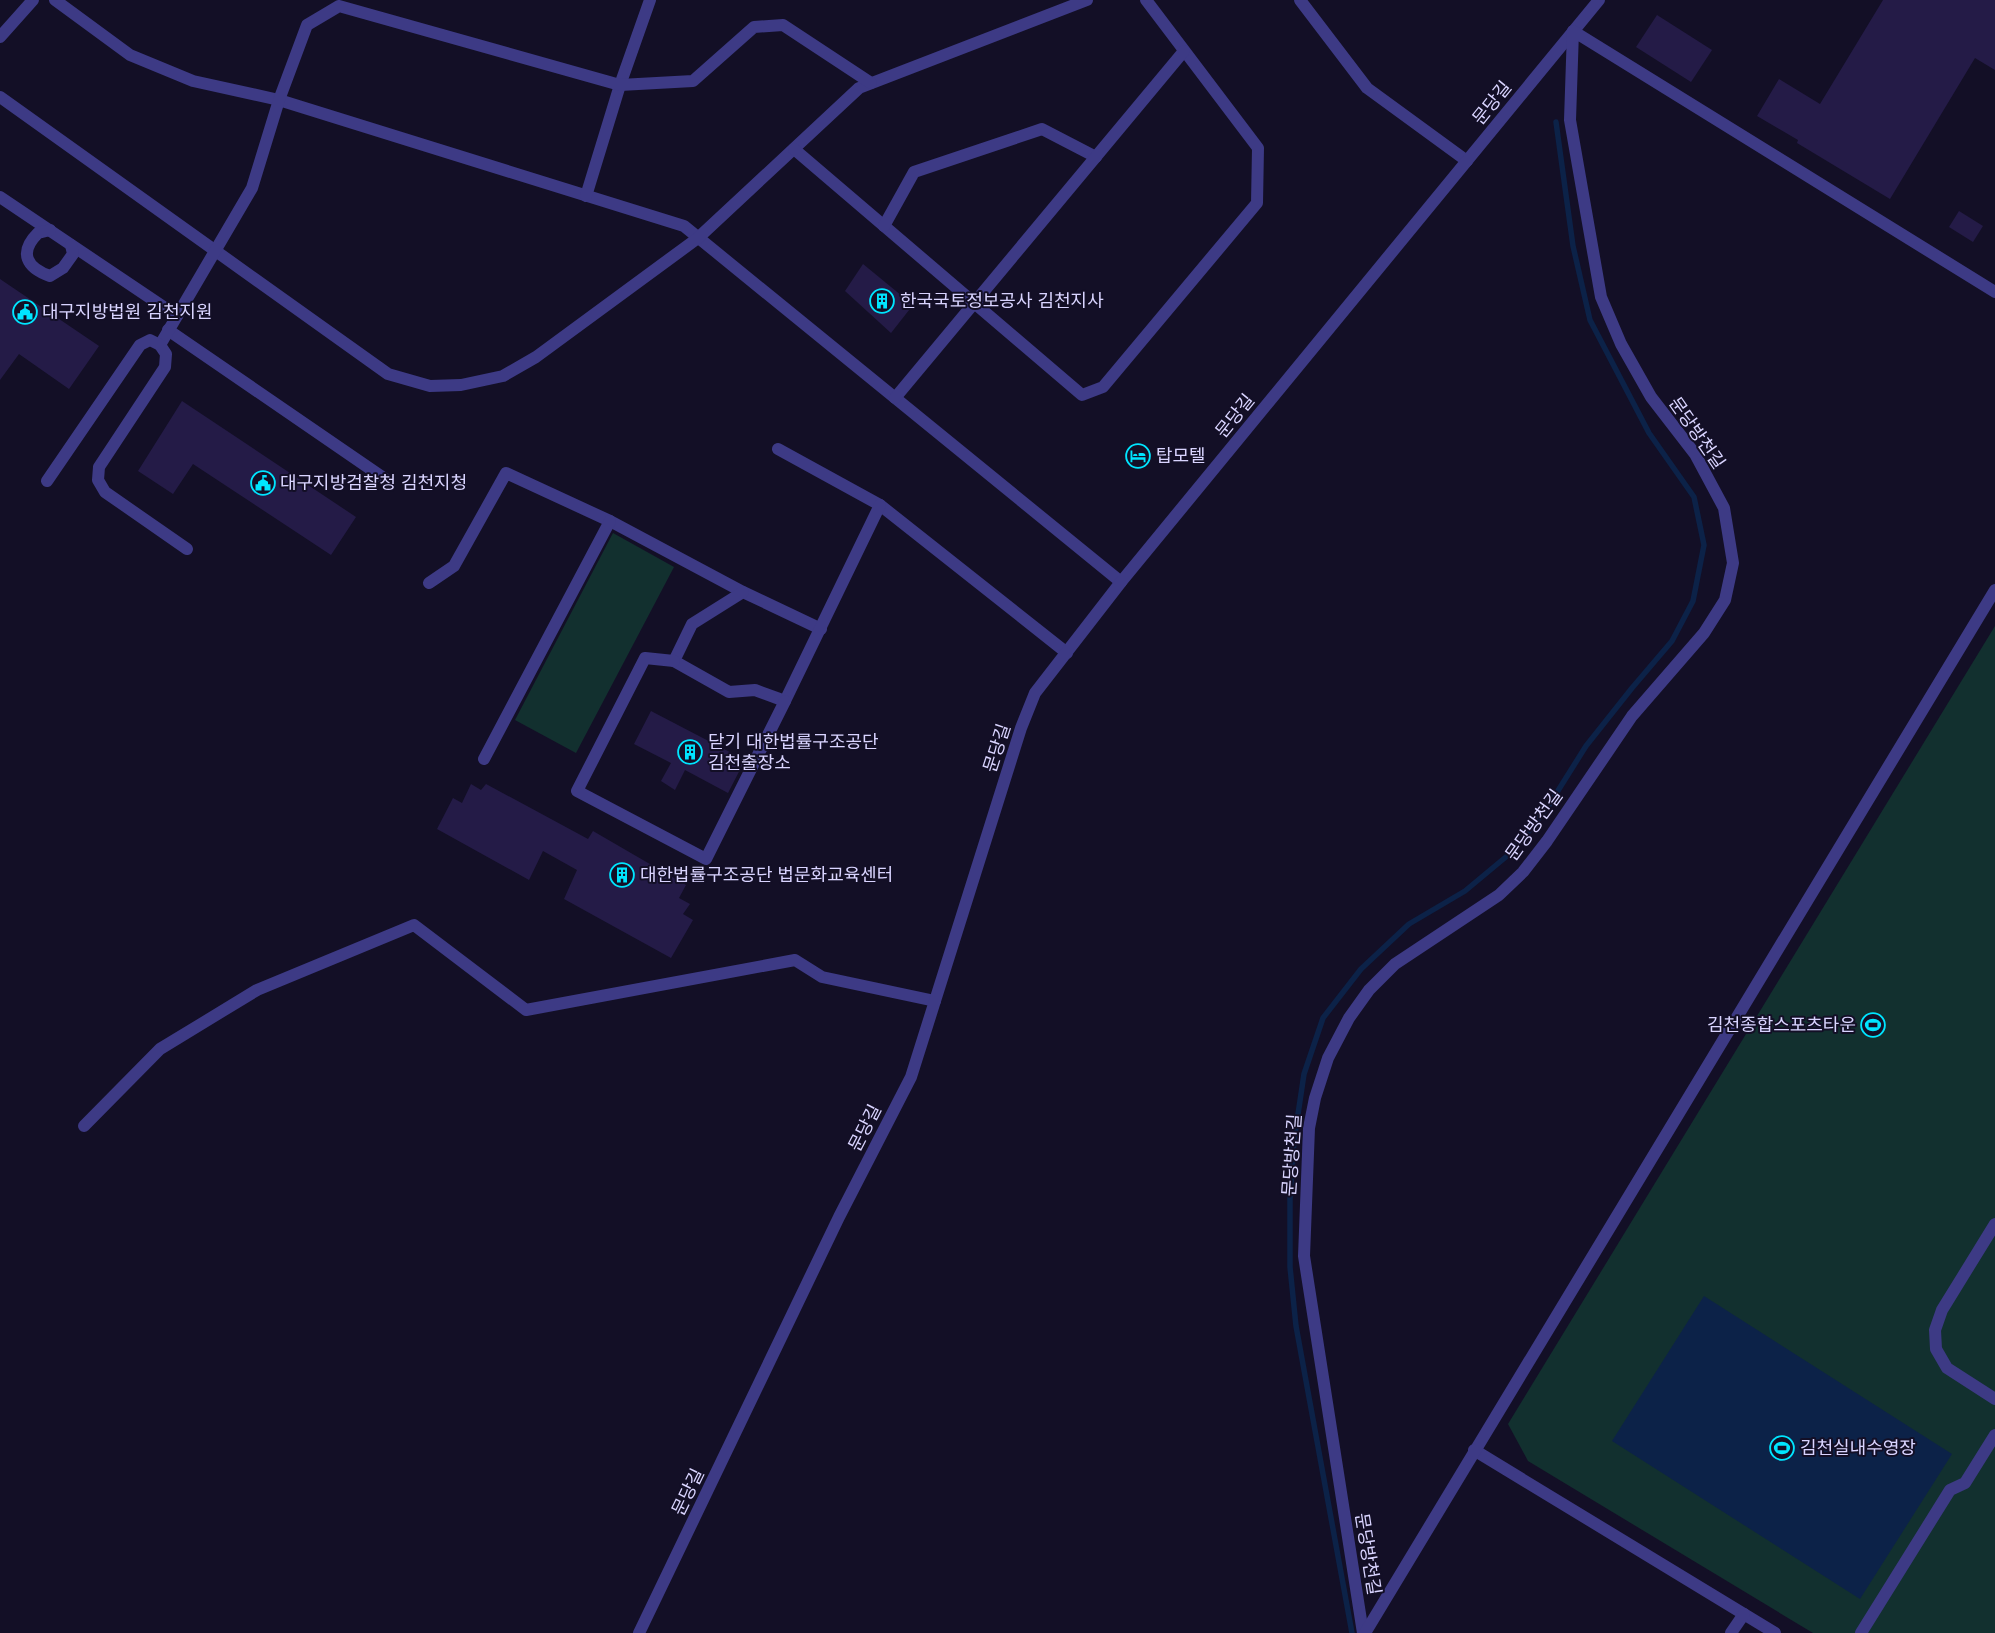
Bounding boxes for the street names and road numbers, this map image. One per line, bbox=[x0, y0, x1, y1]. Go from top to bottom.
street label: 문당길 bbox=[1469, 77, 1515, 129]
street label: 문당길 bbox=[1212, 390, 1258, 442]
street label: 문당방천길 bbox=[1665, 393, 1729, 473]
street label: 문당길 bbox=[980, 721, 1014, 775]
street label: 문당방천길 bbox=[1502, 786, 1566, 864]
street label: 문당길 bbox=[845, 1101, 885, 1155]
street label: 문당방천길 bbox=[1279, 1113, 1305, 1197]
street label: 문당길 bbox=[668, 1465, 708, 1519]
street label: 문당방천길 bbox=[1352, 1512, 1384, 1596]

